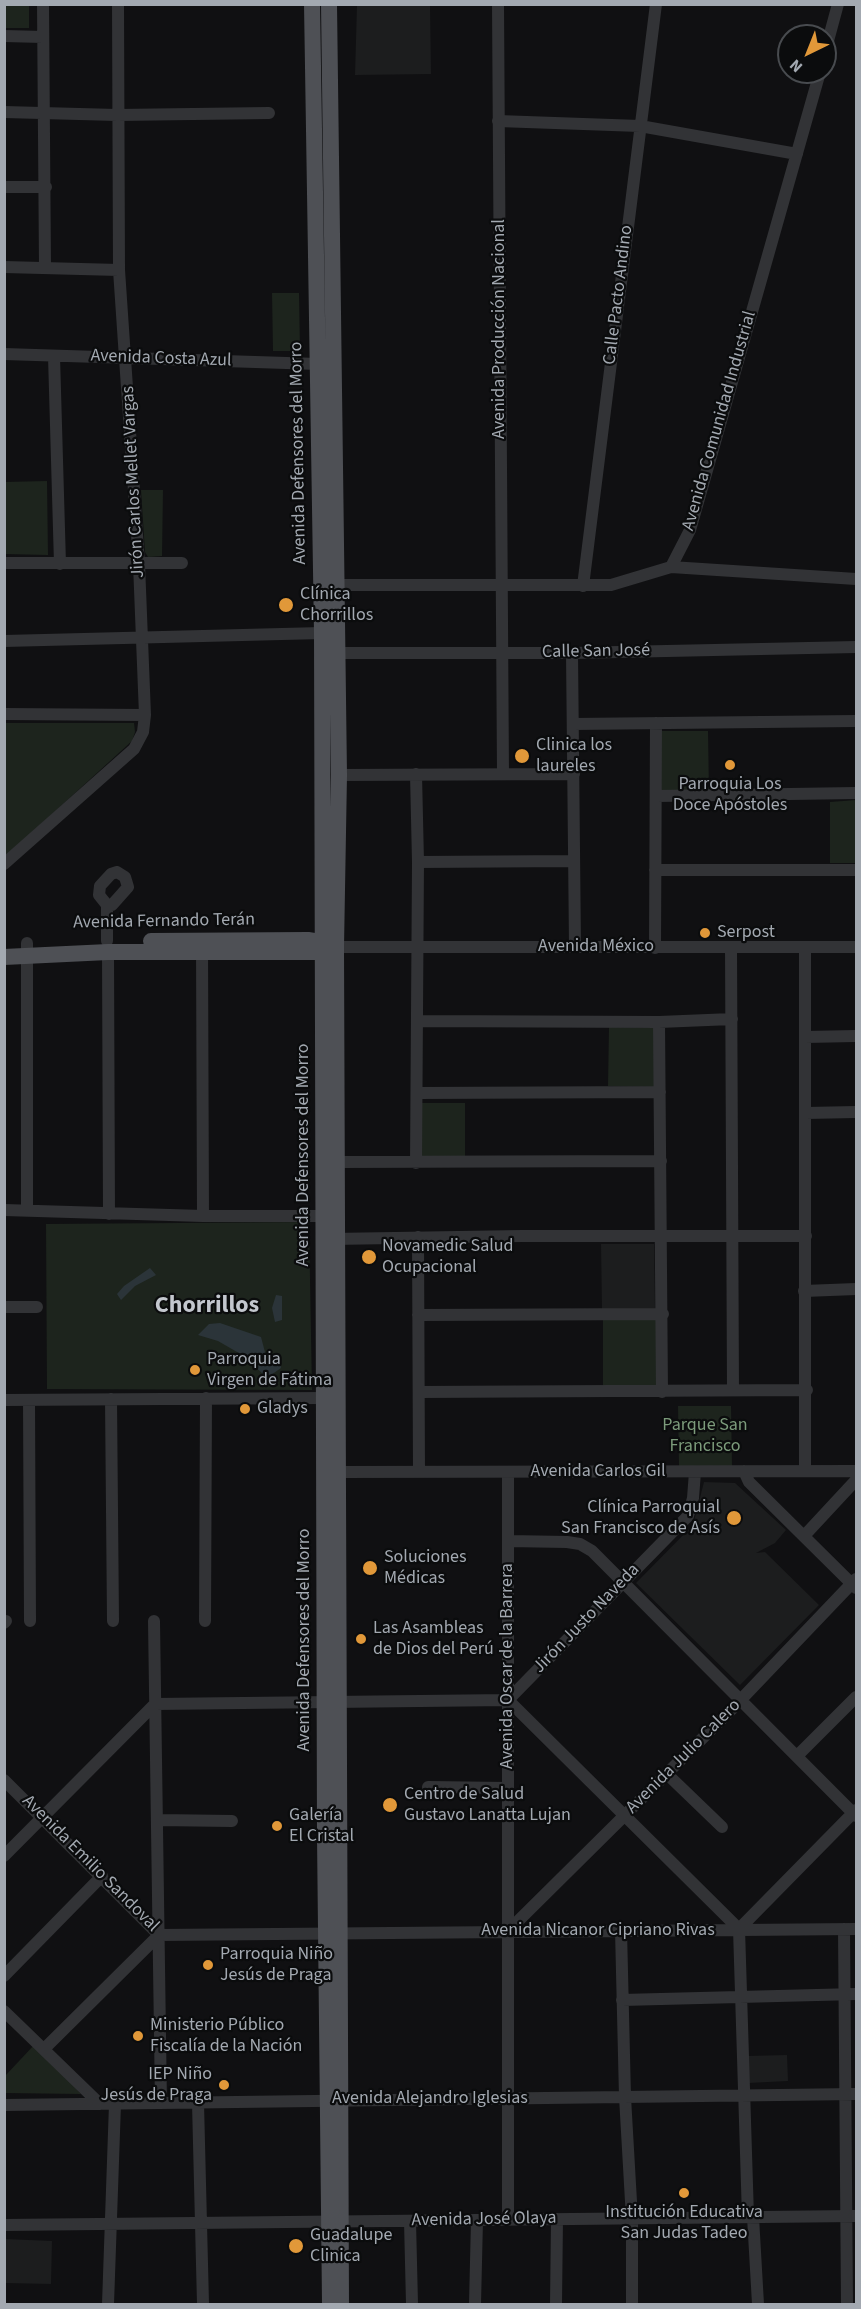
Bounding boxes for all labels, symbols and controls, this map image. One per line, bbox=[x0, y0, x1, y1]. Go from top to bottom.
north arrow bbox=[777, 24, 837, 84]
text: N bbox=[785, 54, 807, 77]
street label: Avenida Producción Nacional bbox=[489, 219, 511, 439]
street label: Calle Pacto Andino bbox=[600, 224, 638, 366]
street label: Avenida Comunidad Industrial bbox=[678, 309, 762, 533]
street label: Avenida Defensores del Morro bbox=[286, 341, 312, 565]
street label: Avenida Costa Azul bbox=[90, 346, 232, 372]
street label: Jirón Carlos Mellet Vargas bbox=[118, 385, 150, 579]
place label: Clínica Chorrillos bbox=[300, 584, 373, 626]
marker: Clínica Chorrillos bbox=[277, 596, 295, 614]
street label: Calle San José bbox=[542, 640, 650, 664]
place label: Clinica los laureles bbox=[536, 735, 612, 777]
marker: Clinica los laureles bbox=[513, 747, 531, 765]
marker: Parroquia Los Doce Apóstoles bbox=[723, 758, 737, 772]
place label: Parroquia Los Doce Apóstoles bbox=[673, 774, 787, 816]
street label: Avenida Fernando Terán bbox=[73, 910, 255, 934]
place label: Serpost bbox=[717, 922, 775, 944]
marker: Serpost bbox=[698, 926, 712, 940]
street label: Avenida México bbox=[538, 936, 654, 958]
street label: Avenida Defensores del Morro bbox=[293, 1043, 315, 1267]
place label: Novamedic Salud Ocupacional bbox=[382, 1236, 514, 1278]
marker: Novamedic Salud Ocupacional bbox=[360, 1248, 378, 1266]
district label: Chorrillos bbox=[155, 1293, 259, 1321]
place label: Parroquia Virgen de Fátima bbox=[207, 1349, 332, 1392]
marker: Parroquia Virgen de Fátima bbox=[188, 1363, 202, 1377]
place label: Gladys bbox=[257, 1398, 308, 1420]
marker: Gladys bbox=[238, 1402, 252, 1416]
park label: Parque San Francisco bbox=[662, 1415, 748, 1458]
street label: Avenida Carlos Gil bbox=[530, 1461, 666, 1483]
place label: Clínica Parroquial San Francisco de Asís bbox=[561, 1497, 720, 1540]
marker: Clínica Parroquial San Francisco de Asís bbox=[725, 1509, 743, 1527]
street label: Avenida Defensores del Morro bbox=[294, 1528, 316, 1752]
place label: Soluciones Médicas bbox=[384, 1547, 466, 1590]
marker: Soluciones Médicas bbox=[361, 1559, 379, 1577]
street label: Jirón Justo Naveda bbox=[529, 1560, 645, 1678]
street label: Avenida Oscar de la Barrera bbox=[497, 1563, 519, 1769]
place label: Las Asambleas de Dios del Perú bbox=[373, 1618, 494, 1660]
marker: Las Asambleas de Dios del Perú bbox=[354, 1632, 368, 1646]
street label: Avenida Julio Calero bbox=[622, 1695, 746, 1819]
place label: Centro de Salud Gustavo Lanatta Lujan bbox=[404, 1784, 571, 1826]
street label: Avenida Emilio Sandoval bbox=[17, 1791, 163, 1937]
marker: Centro de Salud Gustavo Lanatta Lujan bbox=[381, 1796, 399, 1814]
place label: Galería El Cristal bbox=[289, 1805, 354, 1848]
marker: Galería El Cristal bbox=[270, 1819, 284, 1833]
street label: Avenida Nicanor Cipriano Rivas bbox=[481, 1920, 715, 1942]
place label: Parroquia Niño Jesús de Praga bbox=[220, 1944, 333, 1986]
marker: Parroquia Niño Jesús de Praga bbox=[201, 1958, 215, 1972]
place label: Ministerio Público Fiscalía de la Nación bbox=[150, 2015, 302, 2058]
marker: Ministerio Público Fiscalía de la Nación bbox=[131, 2029, 145, 2043]
place label: IEP Niño Jesús de Praga bbox=[101, 2064, 212, 2106]
marker: IEP Niño Jesús de Praga bbox=[217, 2078, 231, 2092]
street label: Avenida Alejandro Iglesias bbox=[332, 2088, 528, 2110]
marker: Institución Educativa San Judas Tadeo bbox=[677, 2186, 691, 2200]
place label: Institución Educativa San Judas Tadeo bbox=[605, 2202, 763, 2244]
street label: Avenida José Olaya bbox=[411, 2208, 557, 2232]
place label: Guadalupe Clinica bbox=[310, 2225, 392, 2268]
marker: Guadalupe Clinica bbox=[287, 2237, 305, 2255]

